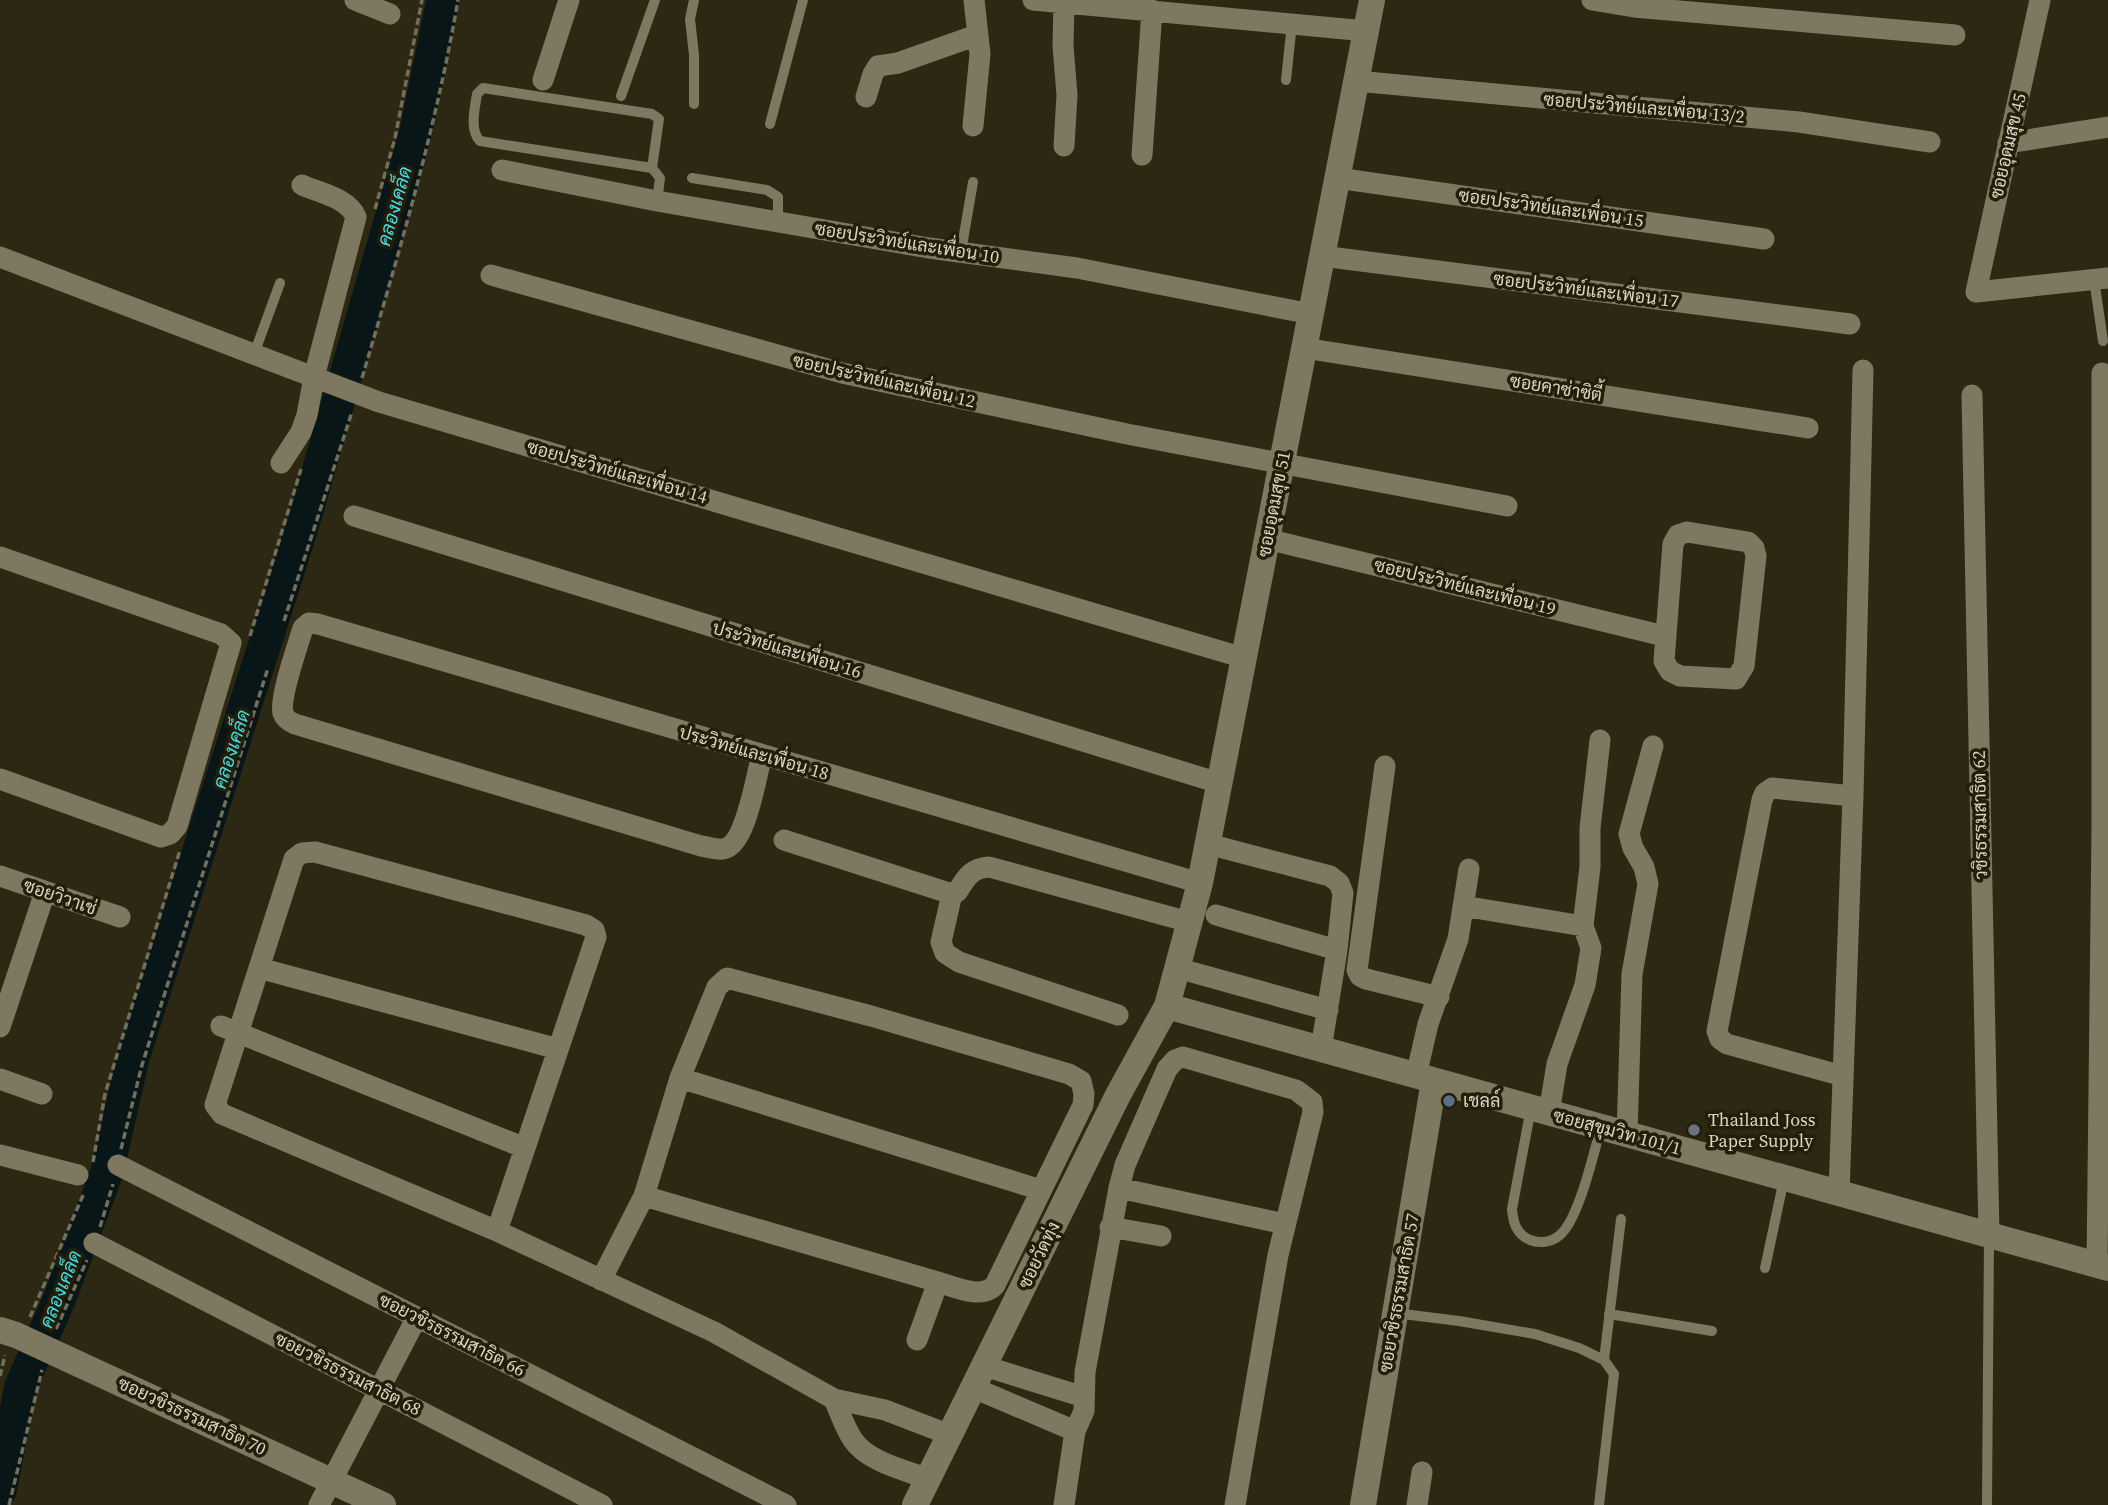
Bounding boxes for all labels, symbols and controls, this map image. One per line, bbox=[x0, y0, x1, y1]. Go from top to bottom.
street label: ซอยประวิทย์และเพื่อน 13/2 bbox=[1543, 83, 1746, 129]
street label: ซอยอุดมสุข 45 bbox=[1983, 91, 2032, 201]
water label: คลองเคล็ด bbox=[370, 163, 418, 249]
street label: ซอยประวิทย์และเพื่อน 15 bbox=[1457, 179, 1646, 233]
street label: ซอยประวิทย์และเพื่อน 10 bbox=[813, 213, 1002, 269]
street label: ซอยประวิทย์และเพื่อน 17 bbox=[1492, 263, 1681, 313]
street label: ซอยประวิทย์และเพื่อน 12 bbox=[790, 344, 979, 414]
street label: ซอยคาซ่าซิตี้ bbox=[1508, 365, 1605, 407]
street label: ซอยประวิทย์และเพื่อน 14 bbox=[524, 431, 711, 509]
street label: ซอยอุดมสุข 51 bbox=[1251, 449, 1296, 559]
street label: ซอยประวิทย์และเพื่อน 19 bbox=[1372, 549, 1559, 621]
street label: ประวิทย์และเพื่อน 16 bbox=[710, 612, 866, 684]
water label: คลองเคล็ด bbox=[206, 706, 256, 792]
street label: ประวิทย์และเพื่อน 18 bbox=[676, 716, 833, 786]
street label: วชิรธรรมสาธิต 62 bbox=[1966, 750, 1993, 880]
street label: ซอยวิวาเช่ bbox=[20, 872, 100, 921]
place label: เชลล์ bbox=[1463, 1088, 1500, 1113]
marker: เชลล์ bbox=[1441, 1093, 1457, 1109]
street label: ซอยสุขุมวิท 101/1 bbox=[1550, 1102, 1684, 1161]
place label: Thailand Joss Paper Supply bbox=[1708, 1107, 1816, 1153]
marker: Thailand Joss Paper Supply bbox=[1686, 1122, 1702, 1138]
street label: ซอยวชิรธรรมสาธิต 57 bbox=[1372, 1211, 1425, 1374]
street label: ซอยวัดทุ่ง bbox=[1012, 1217, 1066, 1293]
water label: คลองเคล็ด bbox=[33, 1246, 87, 1332]
street label: ซอยวชิรธรรมสาธิต 66 bbox=[375, 1287, 530, 1382]
street label: ซอยวชิรธรรมสาธิต 68 bbox=[271, 1326, 426, 1421]
street label: ซอยวชิรธรรมสาธิต 70 bbox=[114, 1370, 270, 1461]

